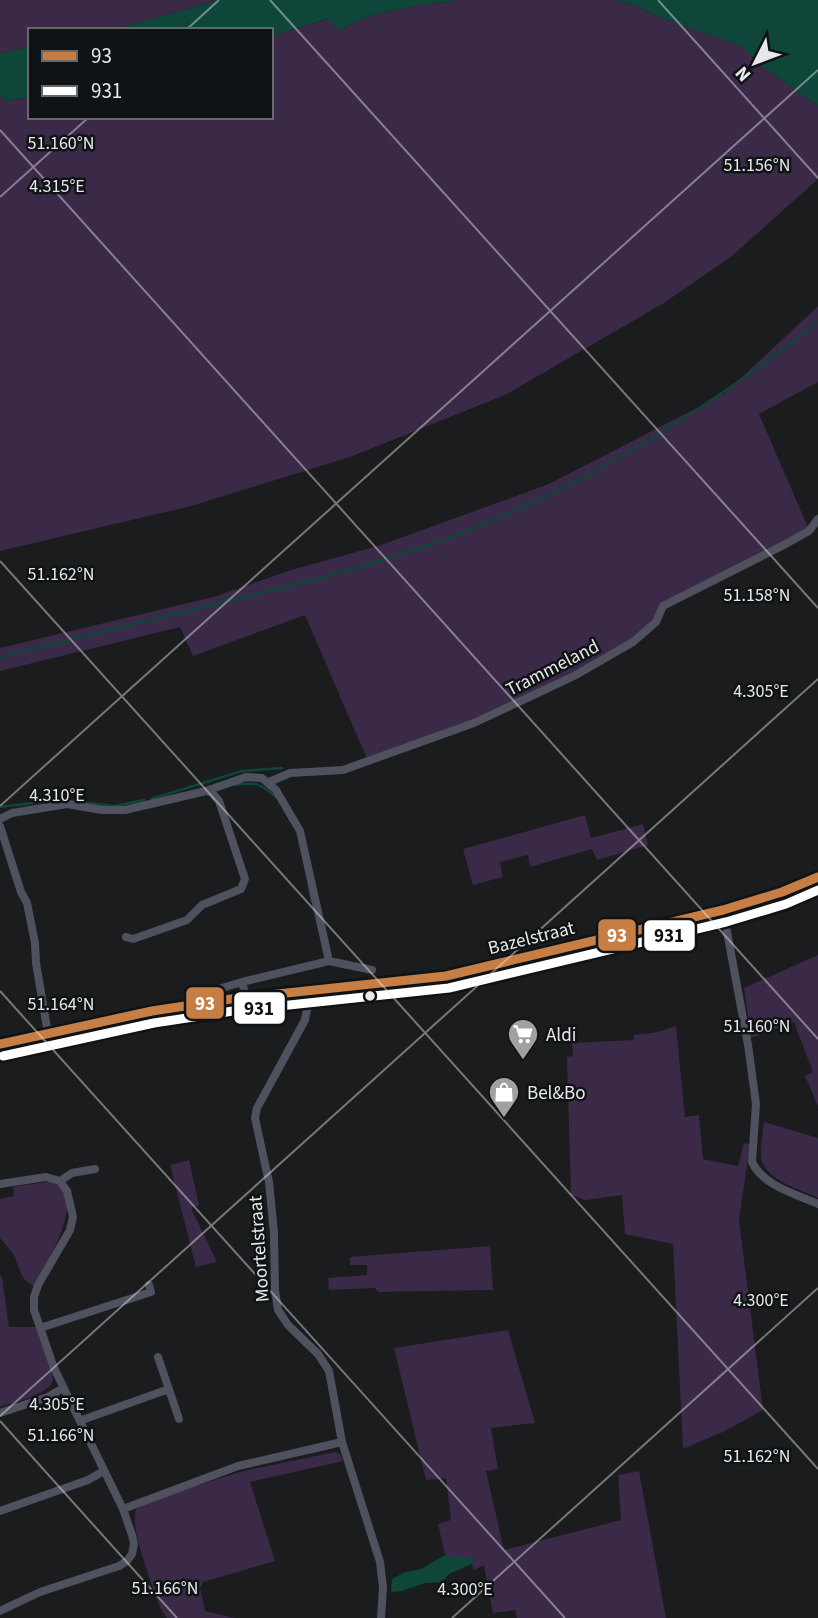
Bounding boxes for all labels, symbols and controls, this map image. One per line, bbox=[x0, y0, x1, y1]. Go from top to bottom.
legend bbox=[28, 28, 273, 119]
north arrow bbox=[720, 28, 790, 98]
text: 93 bbox=[91, 41, 112, 71]
text: N bbox=[729, 60, 758, 87]
text: 931 bbox=[91, 76, 122, 106]
text: 51.160°N bbox=[28, 131, 94, 156]
text: 51.156°N bbox=[724, 153, 790, 178]
text: 4.315°E bbox=[29, 174, 85, 199]
text: 51.162°N bbox=[28, 562, 94, 587]
text: 51.158°N bbox=[724, 583, 790, 608]
street label: Trammeland bbox=[501, 633, 604, 703]
text: 4.305°E bbox=[733, 679, 789, 704]
text: 4.310°E bbox=[29, 783, 85, 808]
street label: Bazelstraat bbox=[485, 915, 578, 962]
line badge: 93 bbox=[597, 918, 637, 952]
line badge: 931 bbox=[643, 919, 696, 952]
text: 93 bbox=[607, 923, 627, 950]
text: 931 bbox=[654, 923, 684, 950]
line badge: 93 bbox=[185, 986, 225, 1020]
unlabelled marker bbox=[363, 989, 377, 1003]
text: 93 bbox=[195, 991, 215, 1018]
line badge: 931 bbox=[233, 991, 286, 1025]
text: 51.164°N bbox=[28, 992, 94, 1017]
text: 931 bbox=[244, 996, 274, 1023]
text: 51.160°N bbox=[724, 1014, 790, 1039]
supermarket icon: Aldi bbox=[506, 1017, 540, 1061]
place label: Aldi bbox=[546, 1022, 576, 1049]
shop icon: Bel&Bo bbox=[487, 1075, 521, 1119]
place label: Bel&Bo bbox=[527, 1080, 585, 1107]
street label: Moortelstraat bbox=[242, 1194, 277, 1303]
text: 4.300°E bbox=[733, 1288, 789, 1313]
text: 4.305°E bbox=[29, 1392, 85, 1417]
text: 51.166°N bbox=[28, 1423, 94, 1448]
text: 51.162°N bbox=[724, 1444, 790, 1469]
text: 51.166°N bbox=[132, 1576, 198, 1601]
text: 4.300°E bbox=[437, 1577, 493, 1602]

